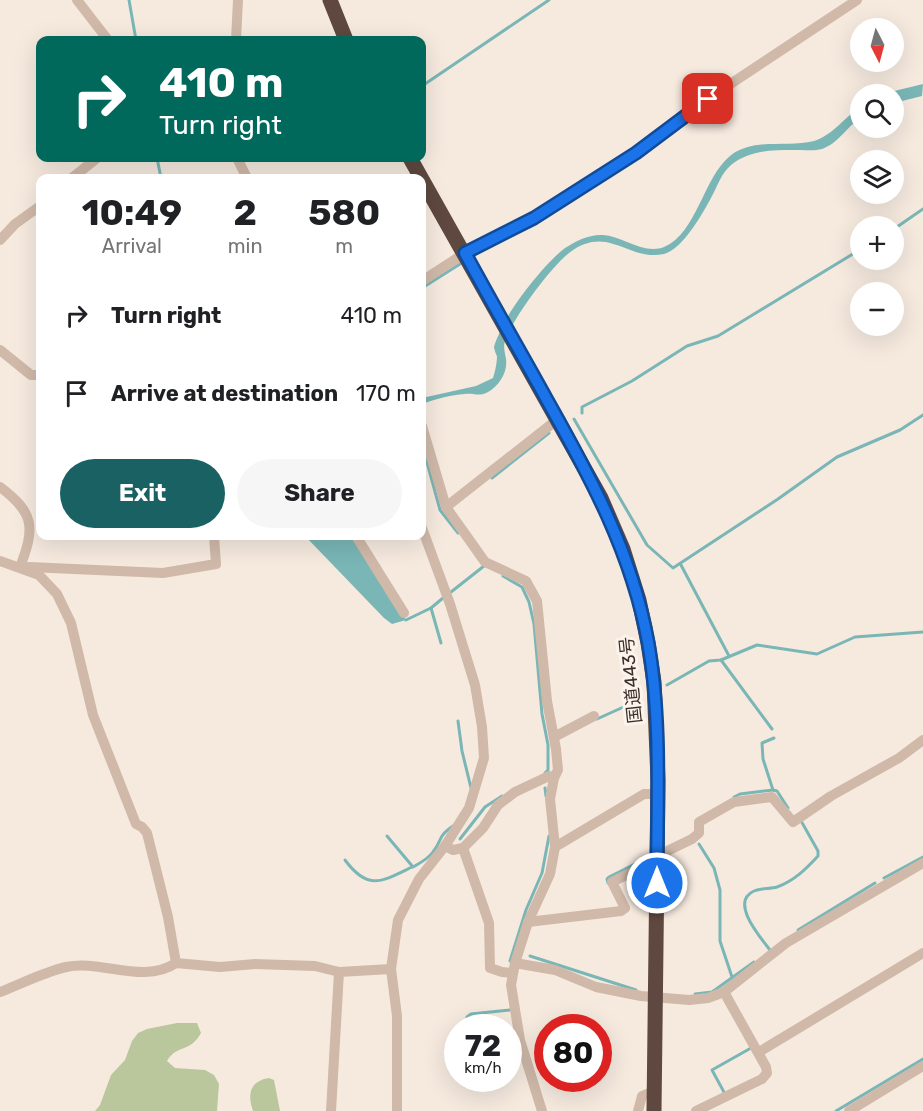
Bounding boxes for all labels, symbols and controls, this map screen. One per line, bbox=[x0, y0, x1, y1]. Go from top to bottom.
north arrow bbox=[850, 18, 904, 72]
map controls bbox=[850, 18, 904, 336]
text: 410 m bbox=[159, 58, 284, 108]
icon: right bbox=[60, 60, 138, 138]
pin bbox=[682, 73, 733, 124]
icon: arrive bbox=[691, 82, 724, 115]
button: search bbox=[850, 84, 904, 138]
text: Turn right bbox=[159, 109, 282, 141]
button: layers bbox=[850, 150, 904, 204]
text: 10:49 bbox=[82, 191, 182, 234]
text: 2 bbox=[233, 191, 257, 234]
text: 580 bbox=[308, 191, 380, 234]
button: + bbox=[850, 216, 904, 270]
text: Arrival bbox=[102, 234, 162, 258]
text: min bbox=[228, 234, 263, 258]
text: m bbox=[335, 234, 353, 258]
button: − bbox=[850, 282, 904, 336]
icon: right bbox=[60, 299, 93, 332]
text: Turn right bbox=[111, 302, 221, 329]
text: 410 m bbox=[340, 302, 402, 329]
icon: arrive bbox=[60, 377, 93, 410]
text: Arrive at destination bbox=[111, 380, 338, 407]
text: 170 m bbox=[356, 380, 416, 407]
button: Exit bbox=[60, 459, 225, 528]
button: Share bbox=[237, 459, 402, 528]
street label: 国道443号 bbox=[616, 635, 646, 725]
position arrow bbox=[625, 851, 689, 915]
speed limit sign: 80 bbox=[534, 1014, 612, 1092]
text: 72 bbox=[465, 1028, 501, 1064]
text: km/h bbox=[464, 1059, 502, 1077]

